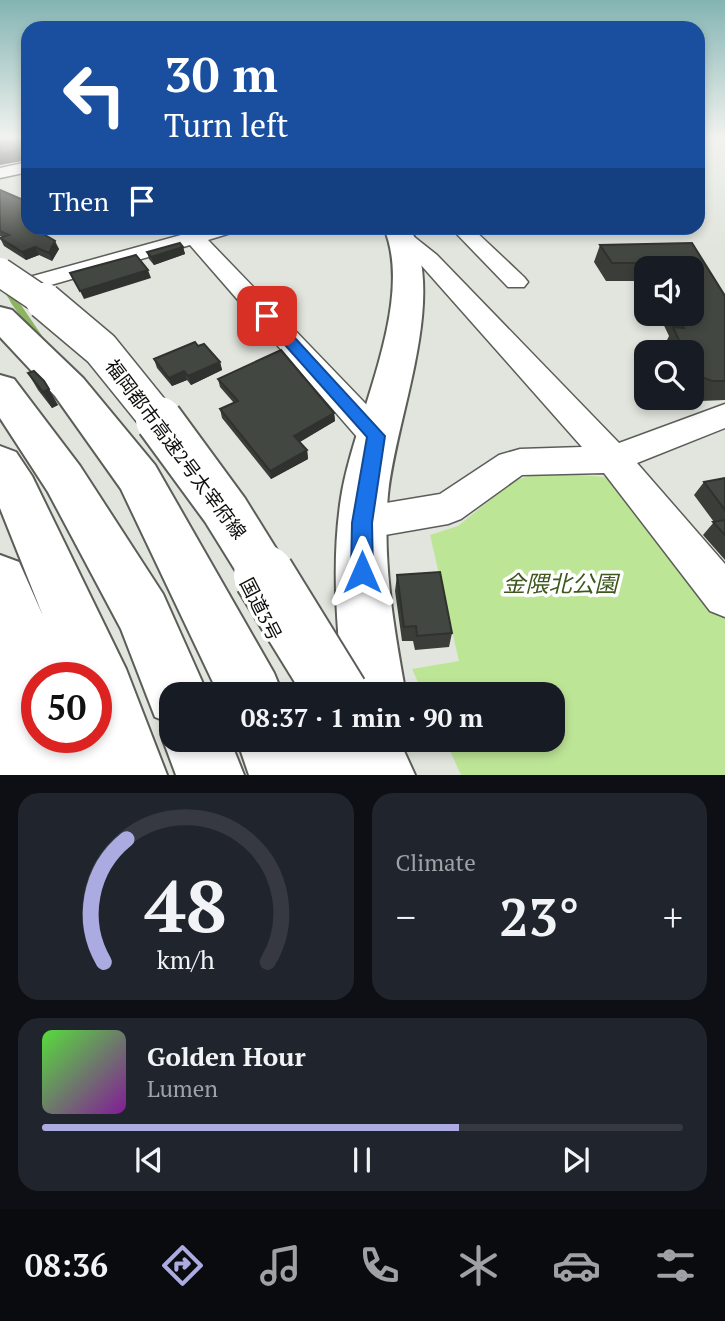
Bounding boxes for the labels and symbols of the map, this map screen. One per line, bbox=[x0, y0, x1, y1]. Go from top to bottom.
pin bbox=[237, 286, 297, 346]
street label: 福岡都市高速2号太宰府線 bbox=[100, 354, 252, 544]
position arrow bbox=[325, 535, 399, 609]
park label: 金隈北公園 bbox=[503, 568, 621, 599]
street label: 国道3号 bbox=[235, 573, 288, 644]
speed limit sign: 50 bbox=[21, 662, 112, 753]

